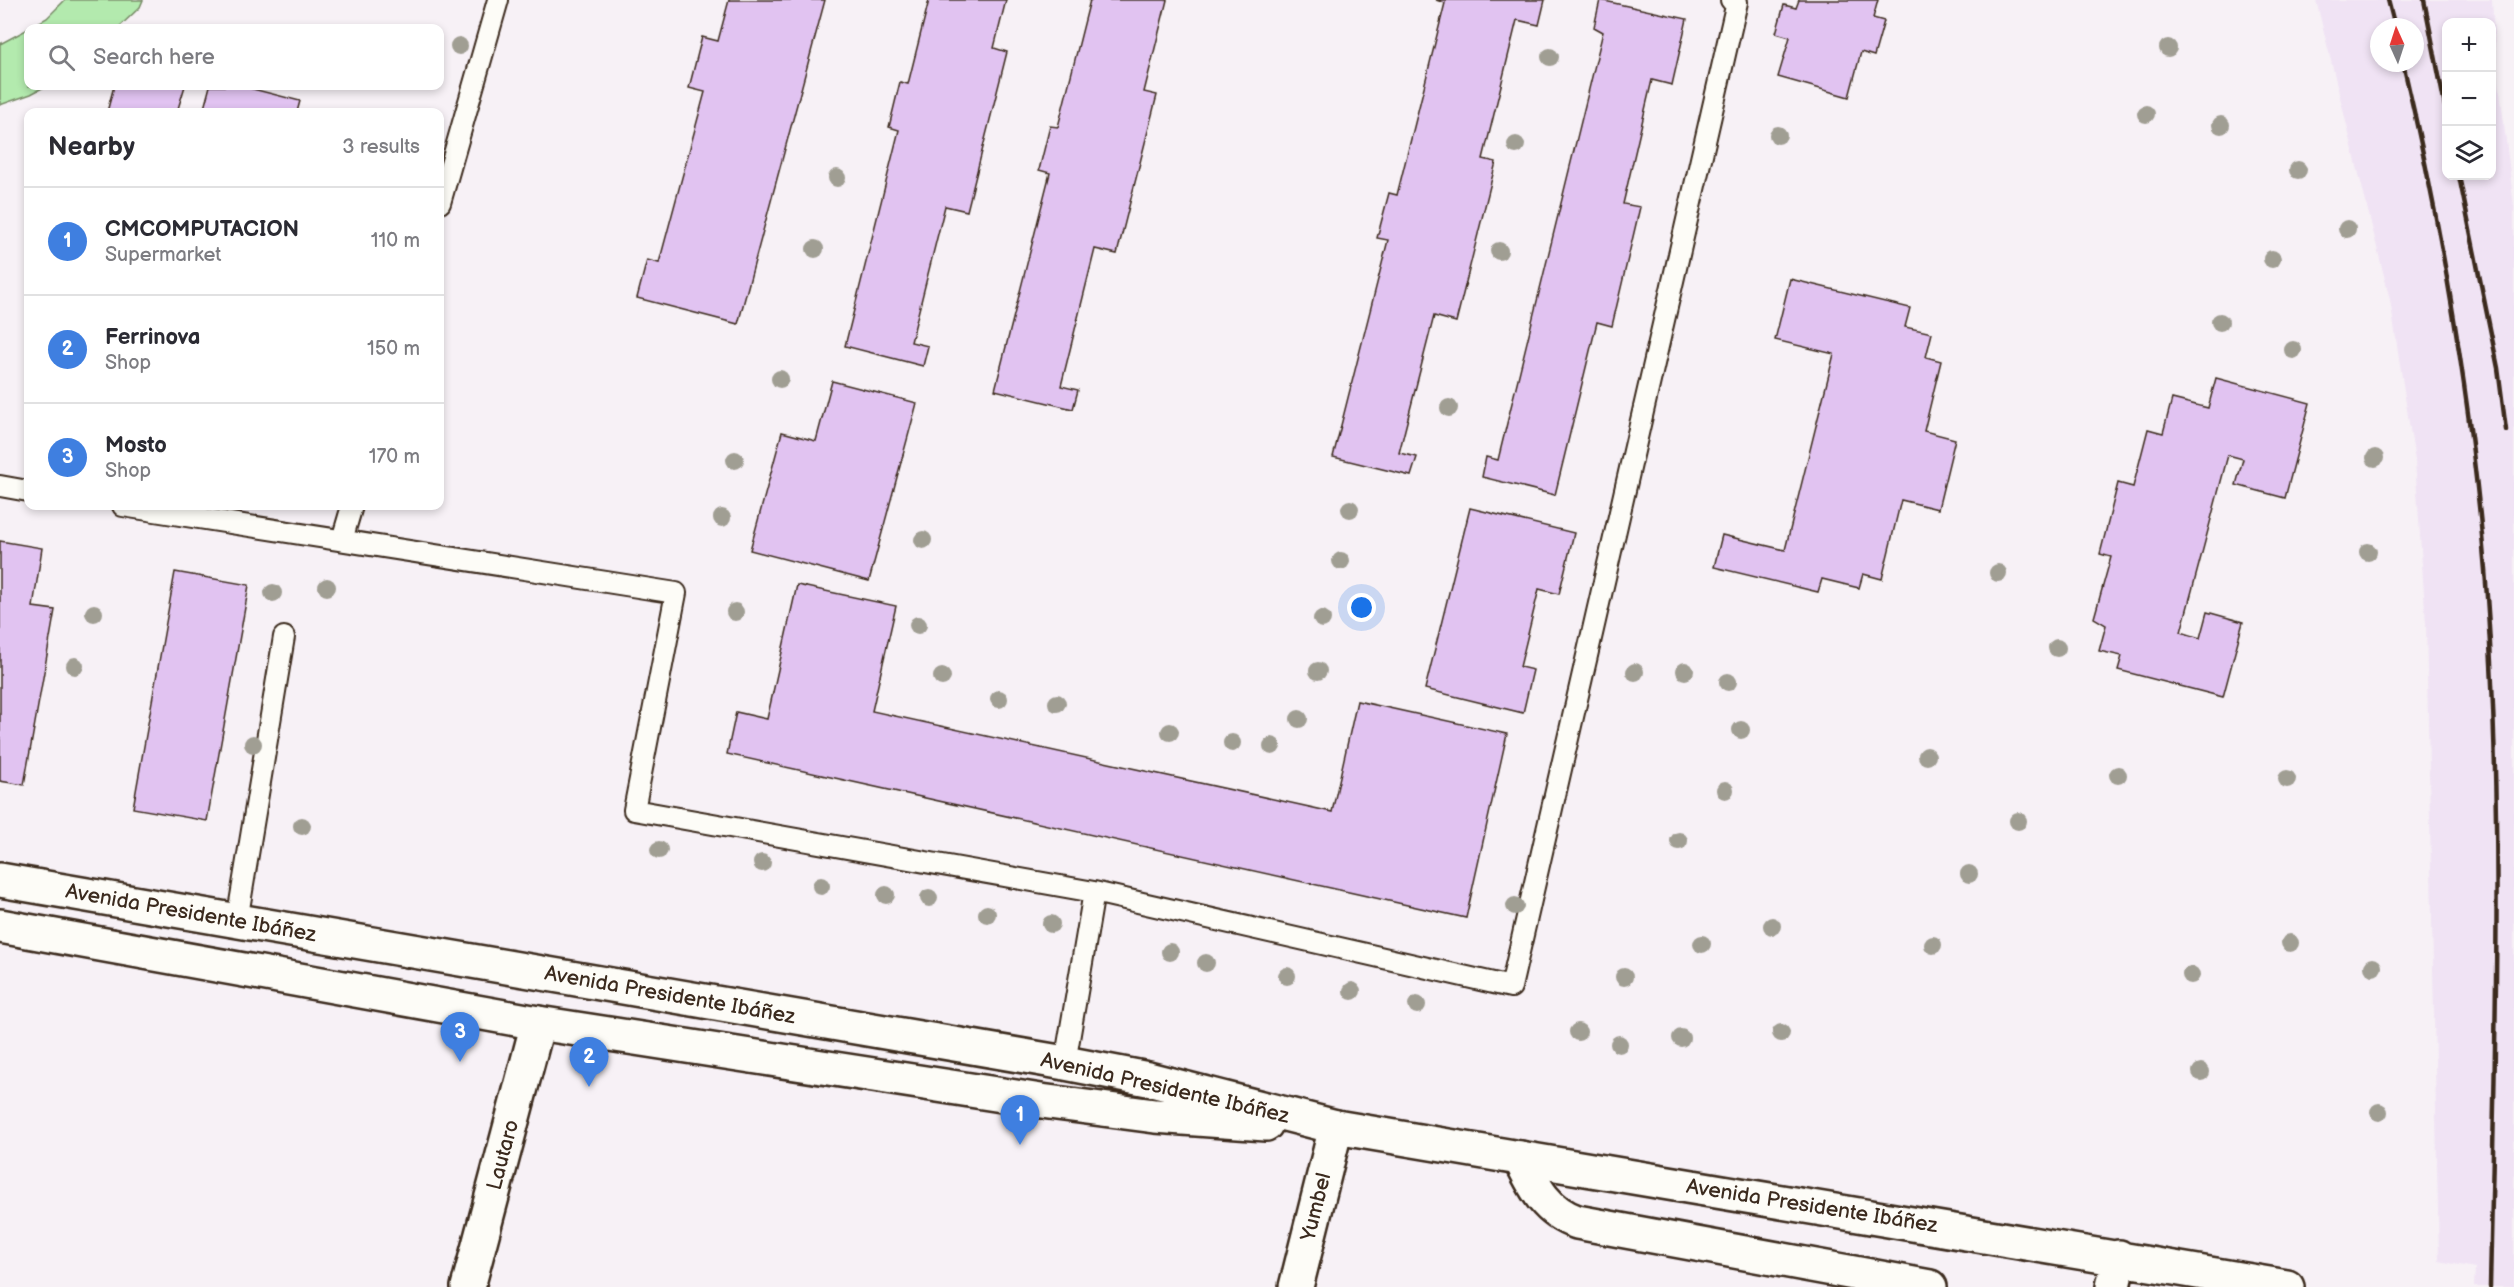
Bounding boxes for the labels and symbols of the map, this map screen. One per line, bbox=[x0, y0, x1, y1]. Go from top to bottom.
north arrow bbox=[2370, 18, 2424, 72]
your location bbox=[1347, 593, 1376, 622]
street label: Avenida Presidente Ibáñez bbox=[64, 879, 319, 948]
street label: Avenida Presidente Ibáñez bbox=[543, 961, 798, 1030]
pin: 3 bbox=[440, 1012, 480, 1062]
pin: 2 bbox=[570, 1038, 608, 1087]
street label: Avenida Presidente Ibáñez bbox=[1038, 1047, 1292, 1129]
pin: 1 bbox=[1000, 1096, 1040, 1145]
street label: Lautaro bbox=[482, 1117, 524, 1193]
street label: Yumbel bbox=[1295, 1170, 1337, 1245]
street label: Avenida Presidente Ibáñez bbox=[1685, 1174, 1940, 1238]

